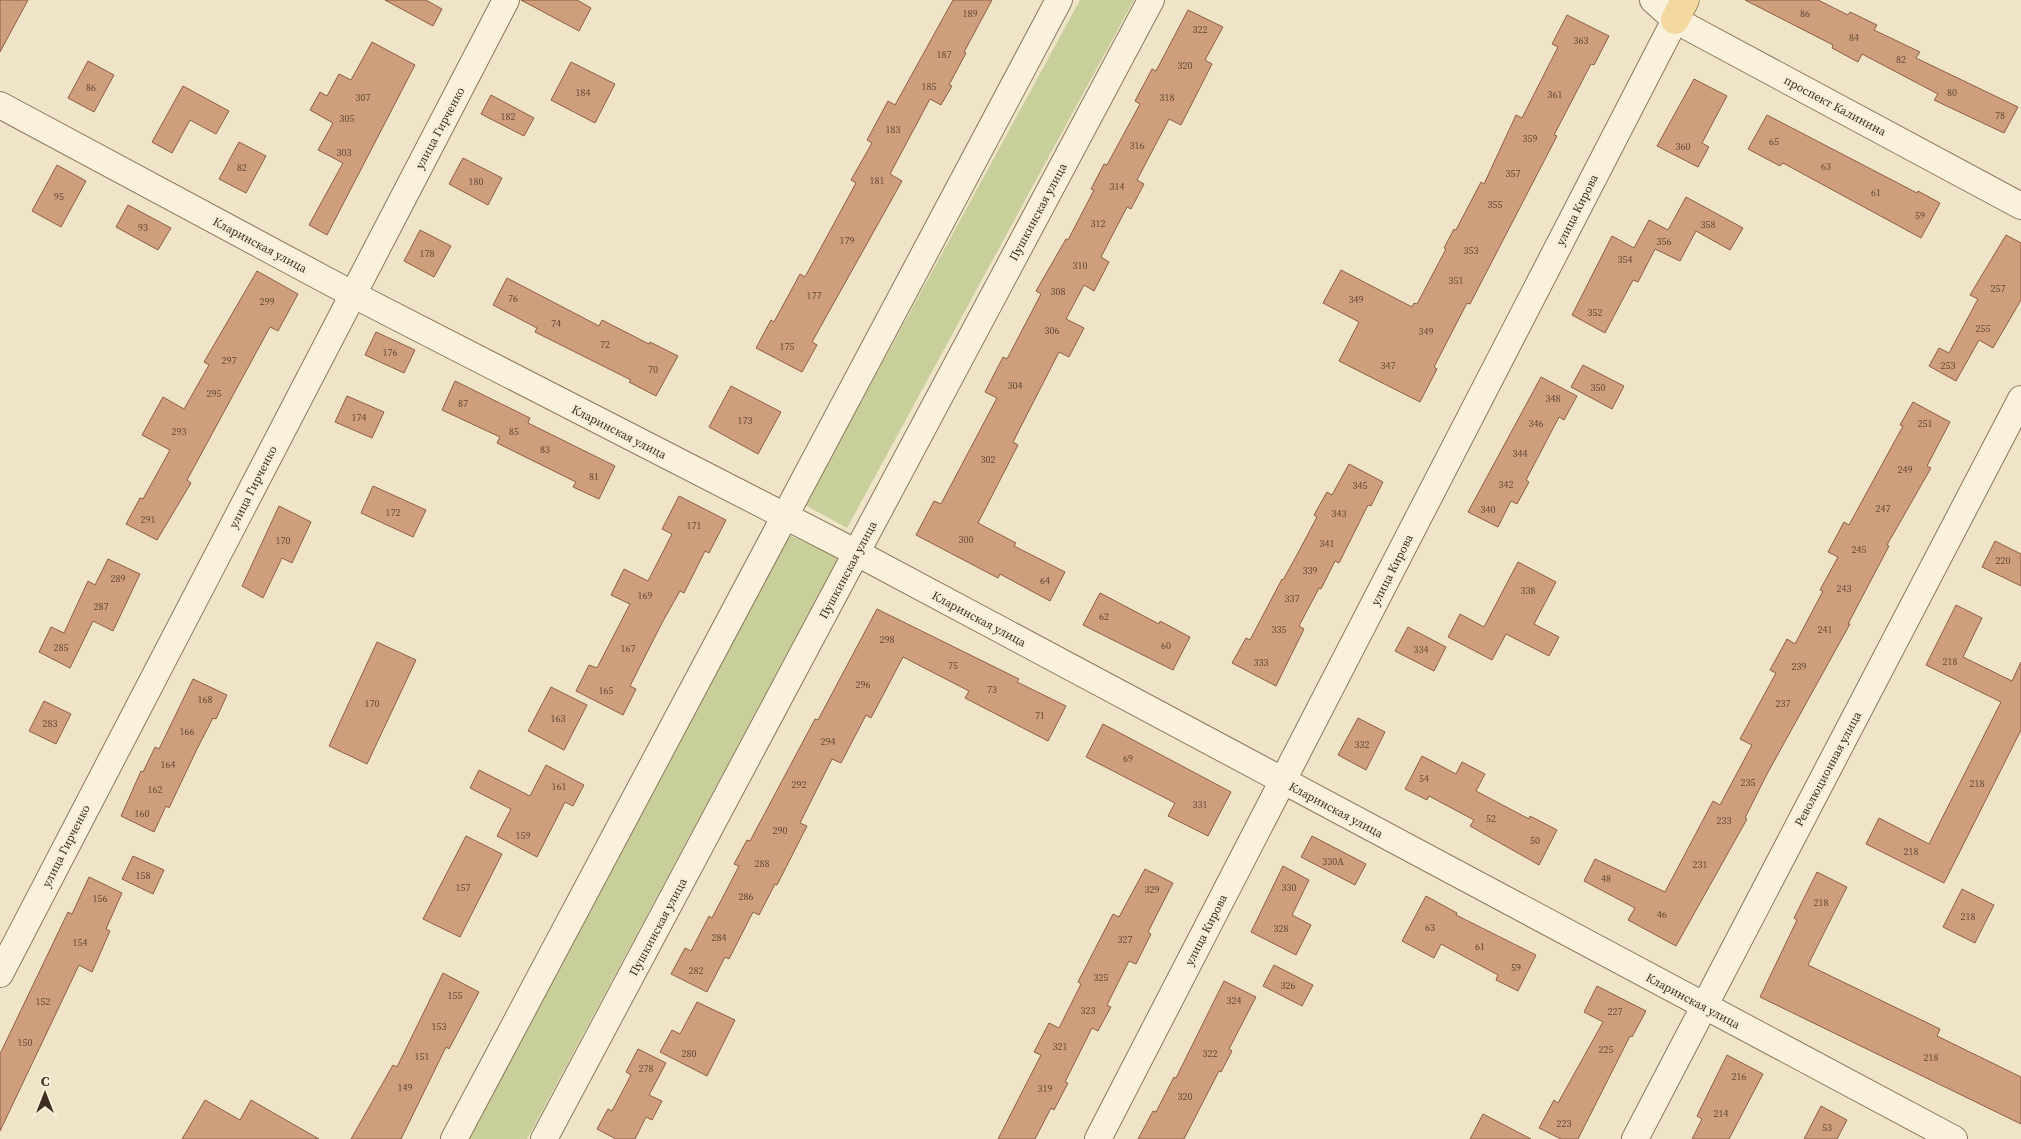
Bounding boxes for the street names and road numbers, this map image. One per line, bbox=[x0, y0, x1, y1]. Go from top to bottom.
street label: проспект Калинина bbox=[1781, 72, 1890, 140]
street label: улица Гирченко bbox=[412, 84, 469, 172]
street label: Пушкинская улица bbox=[1005, 160, 1071, 264]
street label: улица Кирова bbox=[1552, 171, 1602, 248]
street label: Кларинская улица bbox=[210, 213, 311, 277]
street label: Кларинская улица bbox=[569, 401, 670, 463]
street label: улица Гирченко bbox=[225, 443, 281, 531]
street label: Пушкинская улица bbox=[815, 518, 881, 622]
street label: улица Кирова bbox=[1367, 531, 1417, 608]
street label: Кларинская улица bbox=[929, 587, 1030, 651]
street label: Революционная улица bbox=[1791, 708, 1866, 829]
street label: Кларинская улица bbox=[1286, 778, 1387, 842]
street label: улица Гирченко bbox=[38, 802, 94, 890]
street label: Пушкинская улица bbox=[625, 875, 691, 979]
street label: улица Кирова bbox=[1181, 891, 1231, 968]
street label: Кларинская улица bbox=[1643, 969, 1744, 1033]

